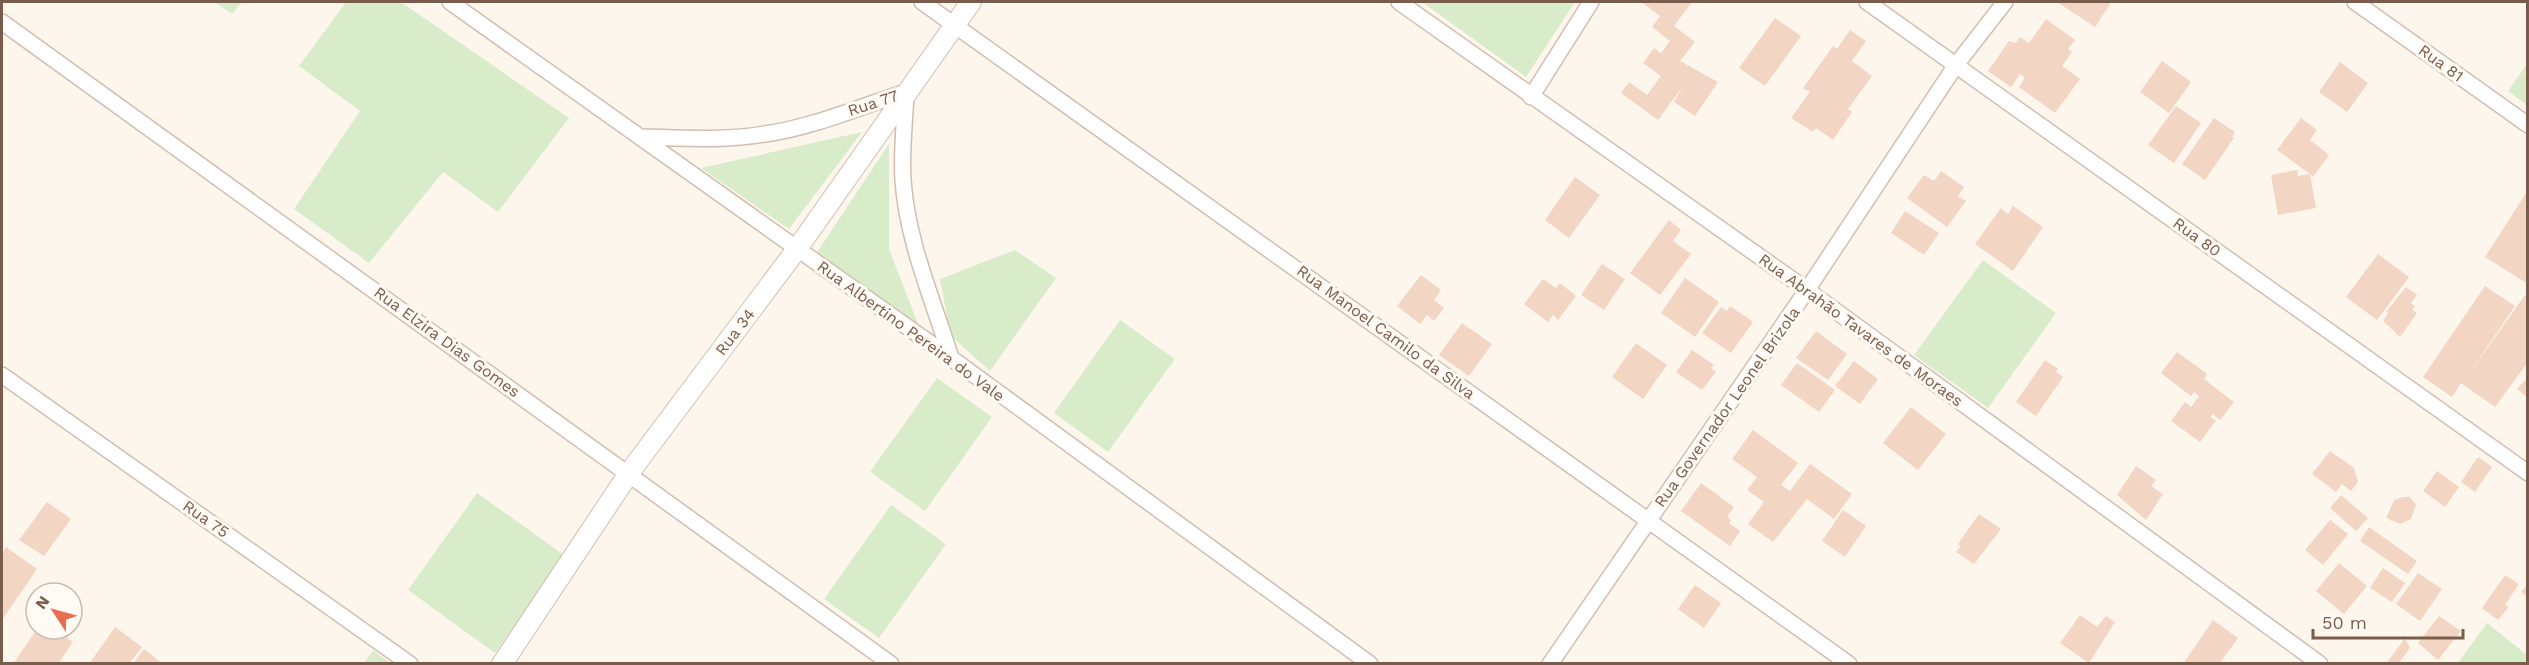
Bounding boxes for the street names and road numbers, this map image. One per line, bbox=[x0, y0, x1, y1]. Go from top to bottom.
street label: Rua 81 bbox=[2415, 40, 2467, 86]
street label: Rua 77 bbox=[845, 86, 901, 120]
street label: Rua 80 bbox=[2169, 213, 2225, 261]
street label: Rua Abrahão Tavares de Moraes bbox=[1755, 250, 1967, 410]
street label: Rua Albertino Pereira do Vale bbox=[814, 257, 1008, 405]
street label: Rua Manoel Camilo da Silva bbox=[1293, 261, 1479, 403]
street label: Rua Elzira Dias Gomes bbox=[370, 283, 524, 401]
street label: Rua Governador Leonel Brizola bbox=[1650, 303, 1804, 511]
street label: Rua 34 bbox=[711, 305, 759, 359]
street label: Rua 75 bbox=[179, 496, 233, 542]

